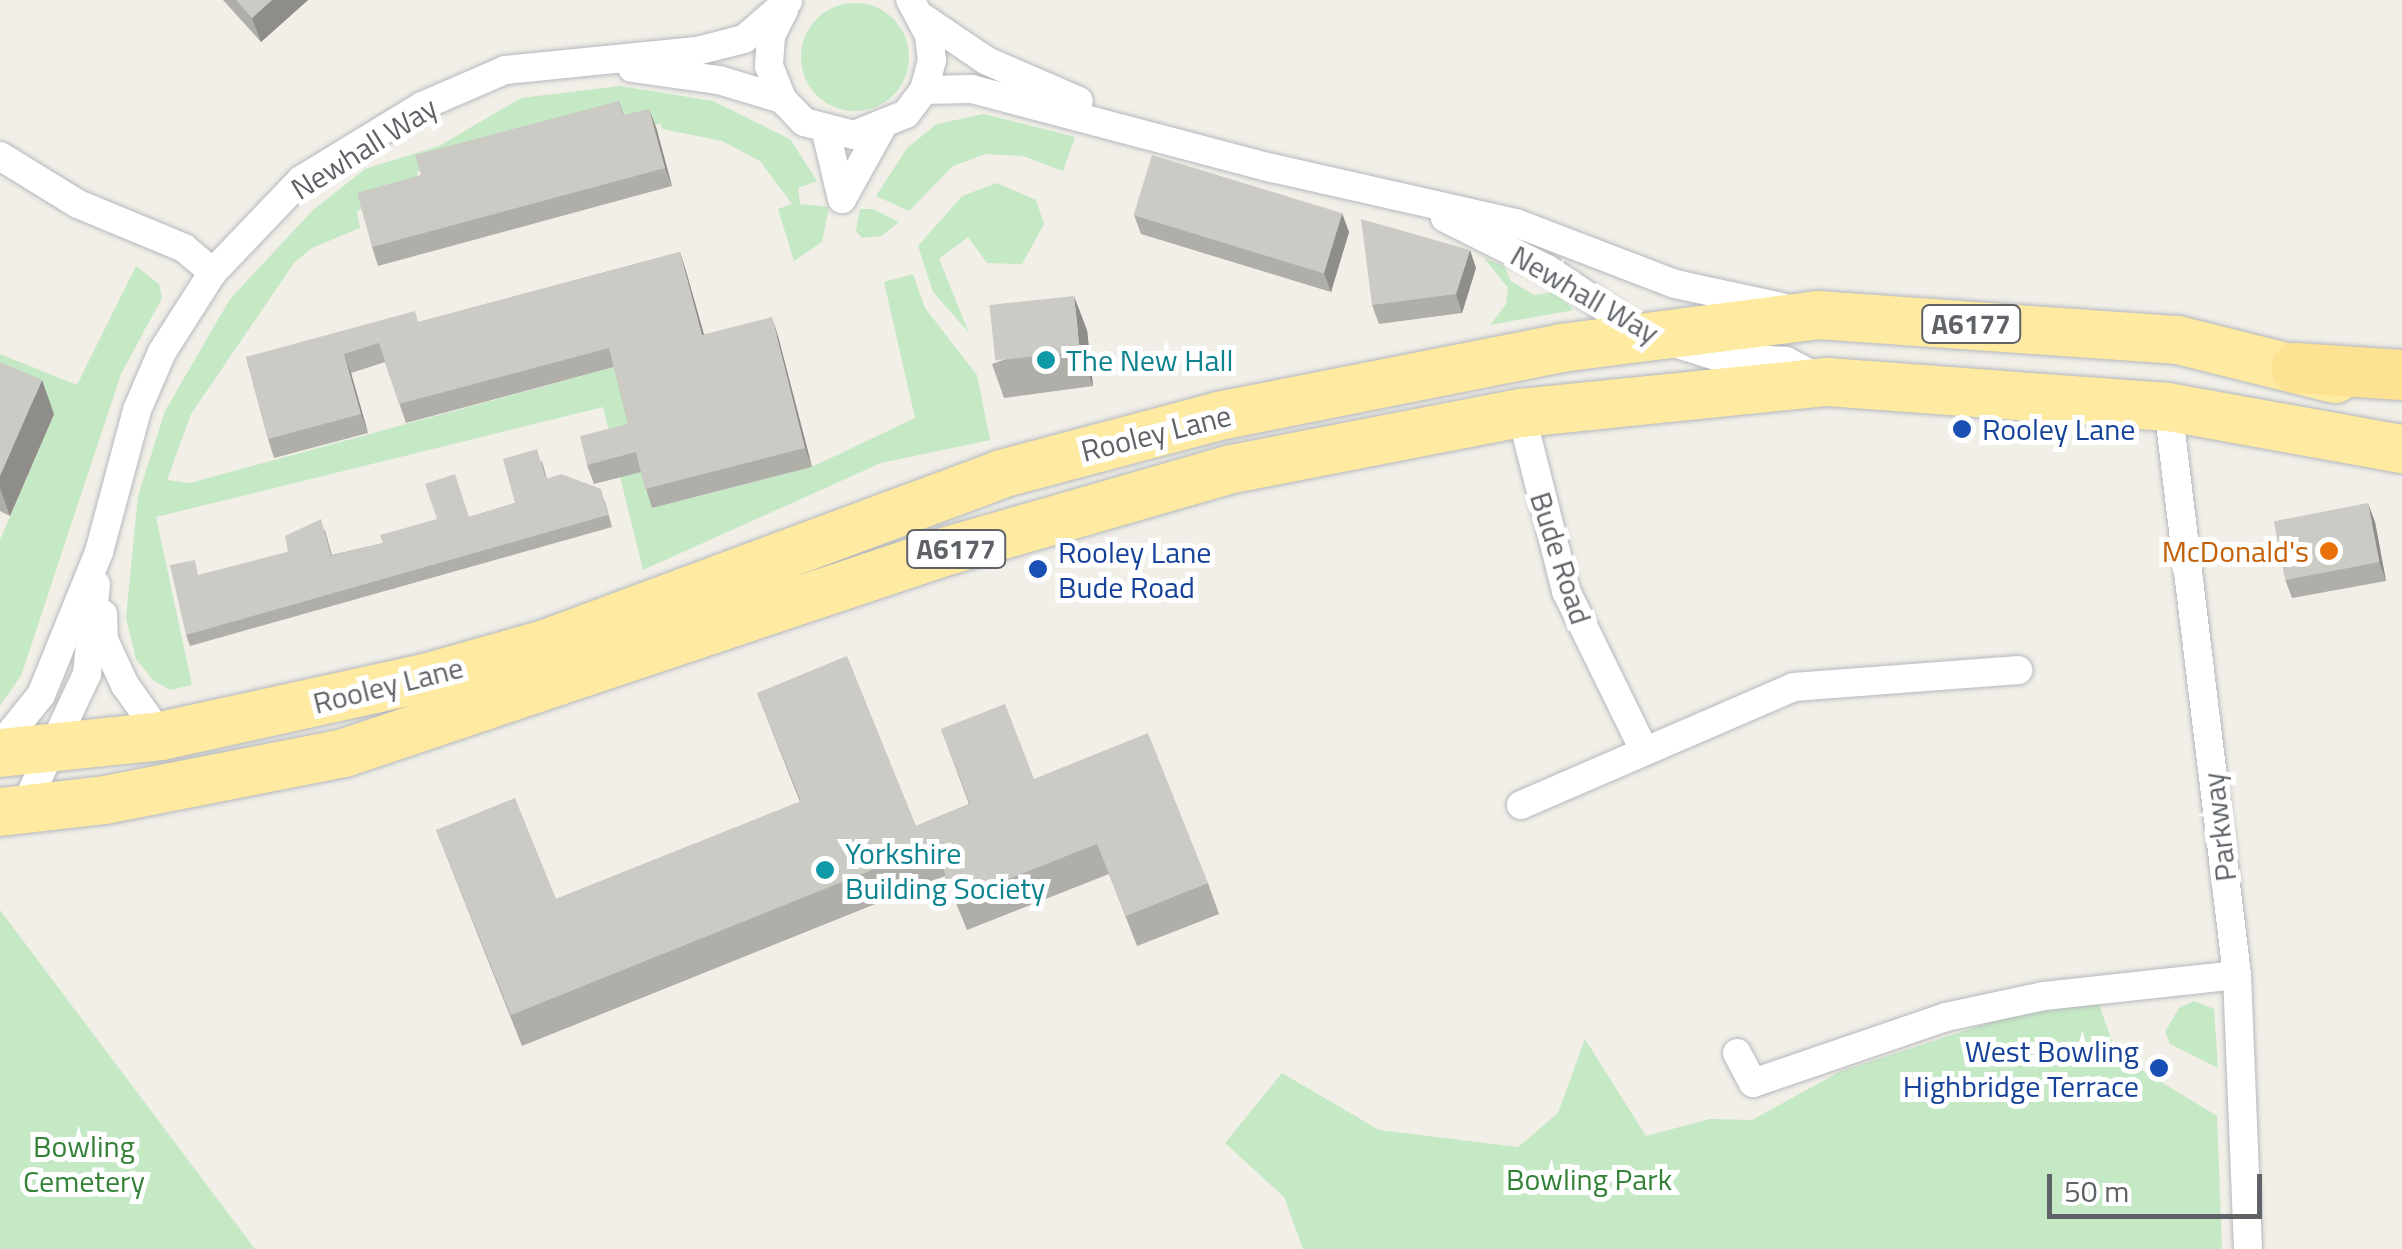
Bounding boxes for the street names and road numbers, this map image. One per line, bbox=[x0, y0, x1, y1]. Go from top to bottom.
street label: Newhall Way bbox=[284, 89, 444, 207]
street label: Newhall Way bbox=[1505, 237, 1665, 351]
road number: A6177 bbox=[1921, 301, 2021, 347]
street label: Rooley Lane bbox=[1077, 397, 1235, 469]
street label: Bude Road bbox=[1523, 487, 1599, 629]
road number: A6177 bbox=[906, 526, 1006, 572]
street label: Rooley Lane bbox=[309, 649, 467, 721]
street label: Parkway bbox=[2194, 770, 2244, 884]

